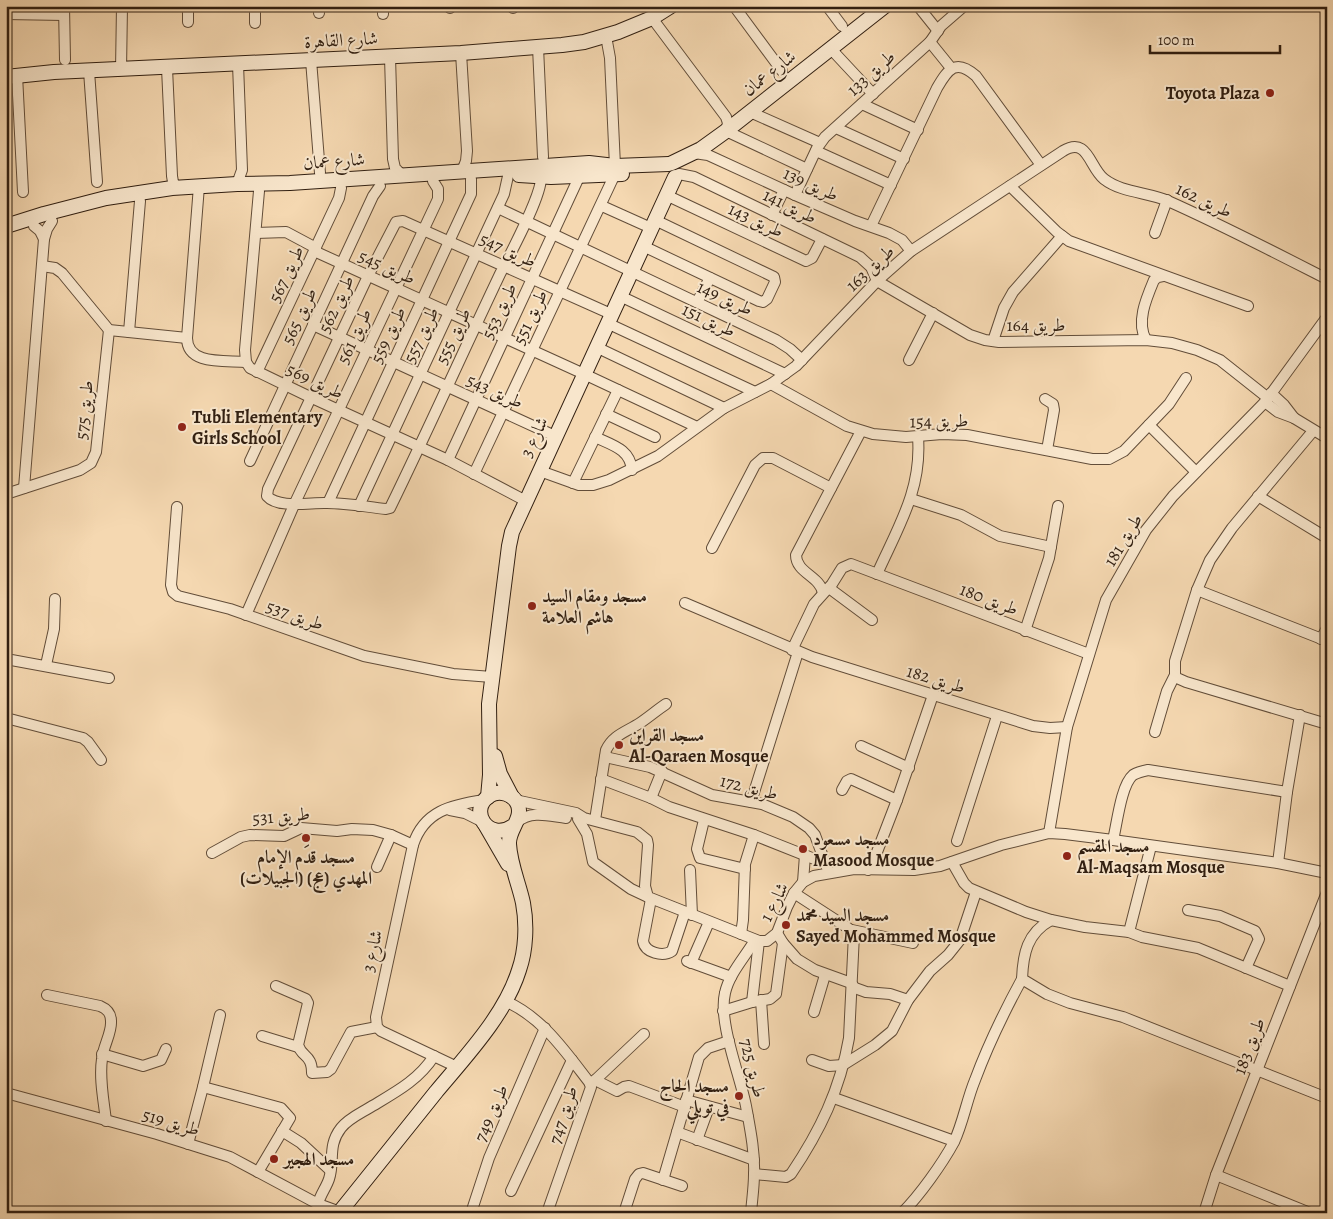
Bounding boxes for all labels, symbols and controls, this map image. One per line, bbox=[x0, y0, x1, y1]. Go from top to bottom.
scale bar bbox=[1150, 22, 1280, 54]
street label: شارع القاهرة bbox=[304, 26, 379, 57]
text: 100 m bbox=[1158, 30, 1195, 50]
street label: شارع عمان bbox=[737, 44, 803, 104]
street label: طريق 133 bbox=[842, 45, 900, 101]
place label: Toyota Plaza bbox=[1166, 81, 1260, 105]
marker: Toyota Plaza bbox=[1264, 87, 1276, 99]
street label: شارع عمان bbox=[302, 147, 366, 178]
street label: طريق 139 bbox=[779, 161, 843, 207]
street label: طريق 162 bbox=[1172, 177, 1236, 223]
street label: طريق 141 bbox=[759, 183, 821, 229]
street label: طريق 143 bbox=[725, 197, 787, 243]
street label: طريق 547 bbox=[476, 227, 540, 273]
street label: طريق 163 bbox=[840, 239, 900, 297]
street label: طريق 567 bbox=[262, 242, 310, 306]
street label: طريق 545 bbox=[355, 244, 419, 290]
street label: طريق 562 bbox=[312, 271, 360, 337]
street label: طريق 149 bbox=[693, 275, 757, 321]
street label: طريق 553 bbox=[476, 279, 522, 343]
street label: طريق 565 bbox=[275, 284, 323, 348]
street label: طريق 551 bbox=[507, 286, 553, 348]
street label: طريق 151 bbox=[678, 297, 740, 343]
street label: طريق 559 bbox=[364, 303, 412, 367]
street label: طريق 557 bbox=[398, 303, 444, 367]
street label: طريق 561 bbox=[331, 304, 377, 368]
street label: طريق 555 bbox=[430, 304, 476, 368]
street label: طريق 164 bbox=[1006, 313, 1066, 337]
street label: طريق 569 bbox=[282, 357, 348, 405]
street label: طريق 543 bbox=[463, 368, 527, 414]
street label: طريق 575 bbox=[69, 379, 99, 441]
place label: Tubli Elementary Girls School bbox=[192, 405, 323, 450]
street label: طريق 154 bbox=[910, 408, 968, 434]
street label: شارع 3 bbox=[514, 413, 557, 463]
marker: Tubli Elementary Girls School bbox=[176, 421, 188, 433]
street label: طريق 181 bbox=[1098, 509, 1148, 571]
street label: طريق 180 bbox=[956, 577, 1022, 621]
place label: مسجد ومقام السيد هاشم العلامة bbox=[542, 584, 647, 635]
street label: طريق 537 bbox=[263, 594, 327, 636]
marker: مسجد ومقام السيد هاشم العلامة bbox=[526, 600, 538, 612]
street label: طريق 182 bbox=[904, 659, 968, 699]
place label: مسجد القراين Al-Qaraen Mosque bbox=[628, 723, 769, 768]
marker: مسجد القراين Al-Qaraen Mosque bbox=[613, 739, 625, 751]
street label: طريق 172 bbox=[718, 768, 780, 806]
street label: طريق 531 bbox=[251, 802, 311, 830]
place label: مسجد مسعود Masood Mosque bbox=[813, 827, 934, 872]
marker: مسجد قدَم الإمام المهدي (عج) (الجبيلات) bbox=[300, 832, 312, 844]
place label: مسجد المقسم Al-Maqsam Mosque bbox=[1076, 834, 1225, 879]
marker: مسجد مسعود Masood Mosque bbox=[797, 843, 809, 855]
place label: مسجد قدَم الإمام المهدي (عج) (الجبيلات) bbox=[240, 844, 372, 893]
marker: مسجد المقسم Al-Maqsam Mosque bbox=[1061, 850, 1073, 862]
street label: شارع 1 bbox=[754, 878, 797, 927]
place label: مسجد السيد محمد Sayed Mohammed Mosque bbox=[796, 903, 996, 948]
marker: مسجد السيد محمد Sayed Mohammed Mosque bbox=[780, 919, 792, 931]
street label: شارع 3 bbox=[356, 928, 391, 975]
street label: طريق 183 bbox=[1227, 1014, 1271, 1078]
street label: طريق 725 bbox=[734, 1036, 772, 1100]
place label: مسجد الحاج في توبلي bbox=[659, 1074, 729, 1125]
street label: طريق 749 bbox=[468, 1081, 514, 1145]
street label: طريق 747 bbox=[543, 1083, 583, 1147]
marker: مسجد الحاج في توبلي bbox=[733, 1090, 745, 1102]
street label: طريق 519 bbox=[140, 1102, 202, 1142]
place label: مسجد الهجير bbox=[282, 1147, 354, 1171]
marker: مسجد الهجير bbox=[268, 1153, 280, 1165]

